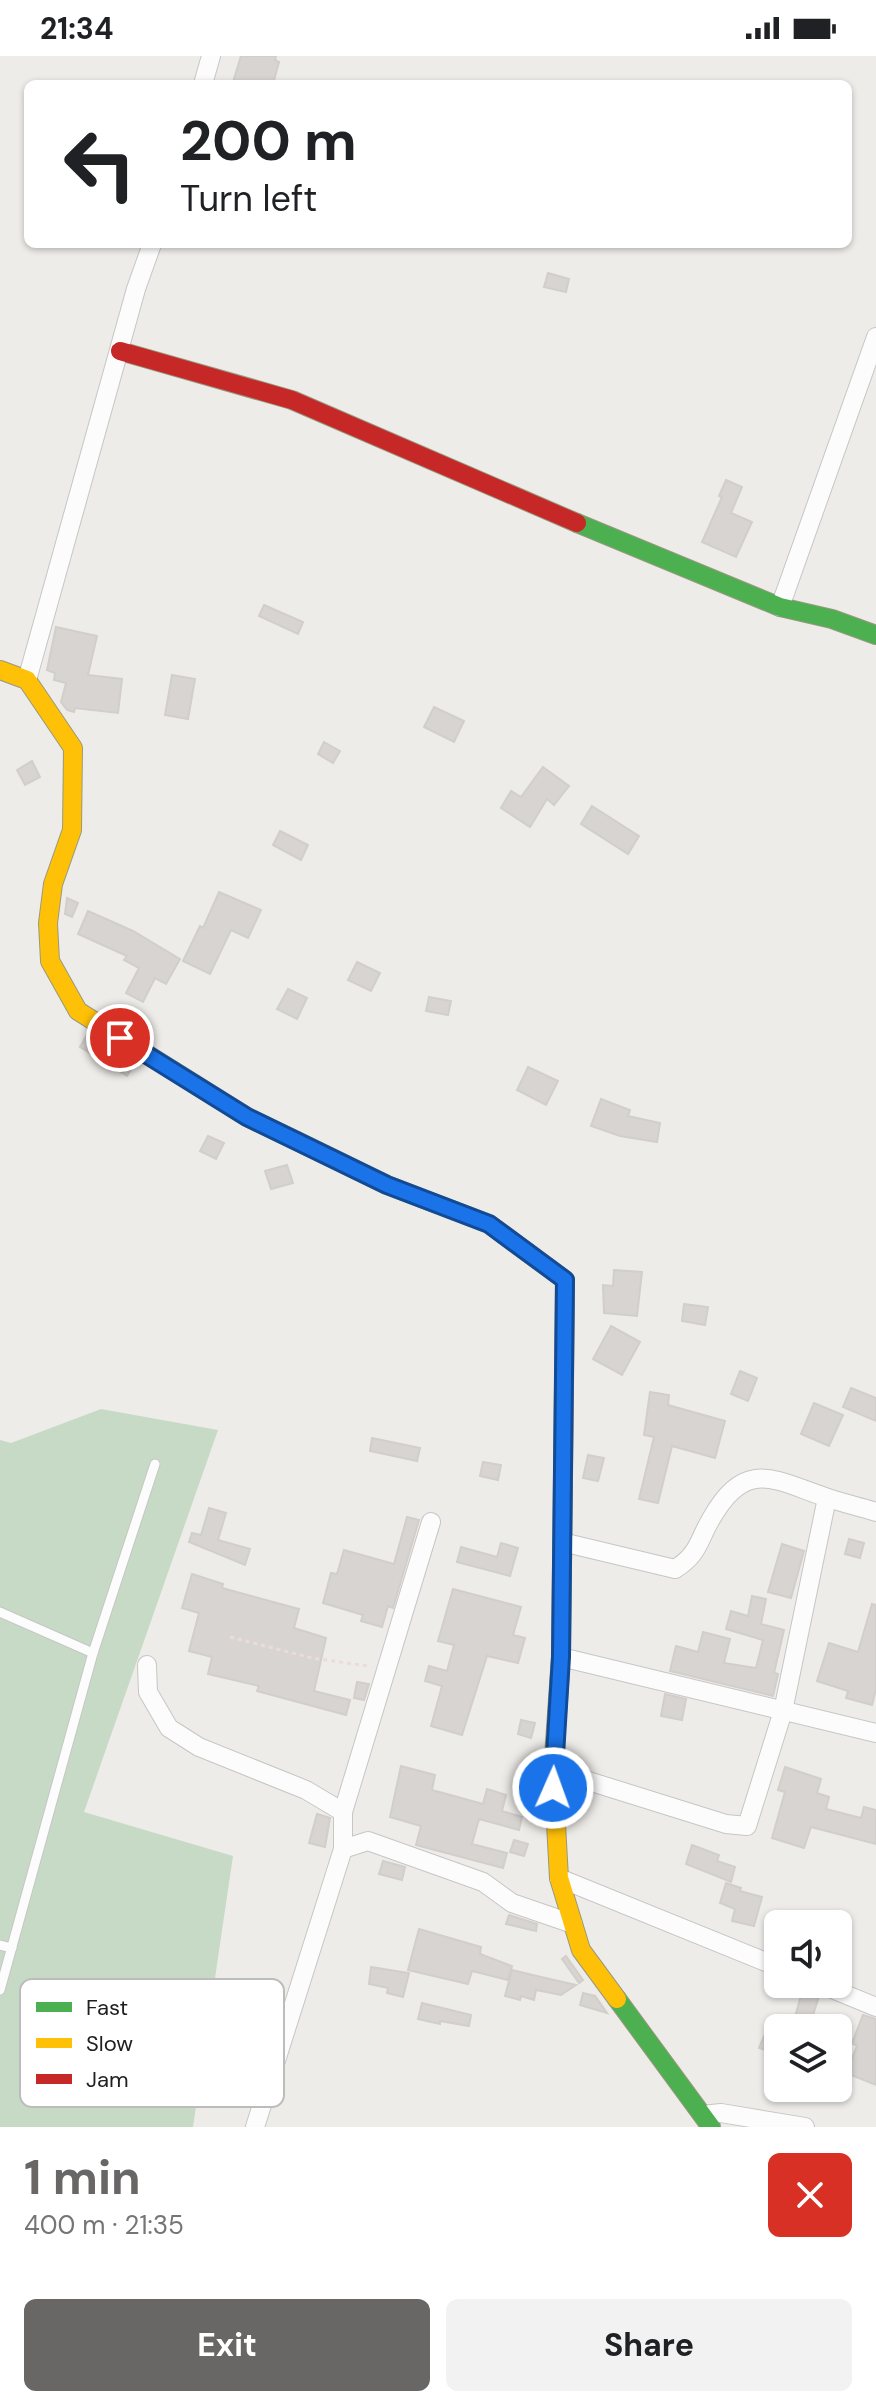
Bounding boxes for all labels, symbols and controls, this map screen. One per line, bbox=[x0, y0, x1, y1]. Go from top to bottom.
text: 21:34 bbox=[40, 9, 113, 48]
text: 200 m bbox=[180, 104, 357, 177]
icon: left bbox=[48, 112, 152, 216]
text: Turn left bbox=[180, 175, 317, 222]
pin bbox=[86, 1004, 154, 1072]
icon: arrive bbox=[98, 1016, 142, 1060]
position arrow bbox=[511, 1746, 595, 1830]
map controls bbox=[764, 1910, 852, 2102]
button: sound bbox=[764, 1910, 852, 1998]
legend bbox=[20, 1979, 284, 2107]
text: Fast bbox=[86, 1993, 128, 2022]
button: layers bbox=[764, 2014, 852, 2102]
text: Slow bbox=[86, 2029, 133, 2058]
text: Jam bbox=[86, 2065, 129, 2094]
text: 1 min bbox=[24, 2146, 141, 2209]
button: close bbox=[768, 2153, 852, 2237]
text: 400 m · 21:35 bbox=[24, 2208, 184, 2242]
button: Exit bbox=[24, 2299, 430, 2391]
button: Share bbox=[446, 2299, 852, 2391]

